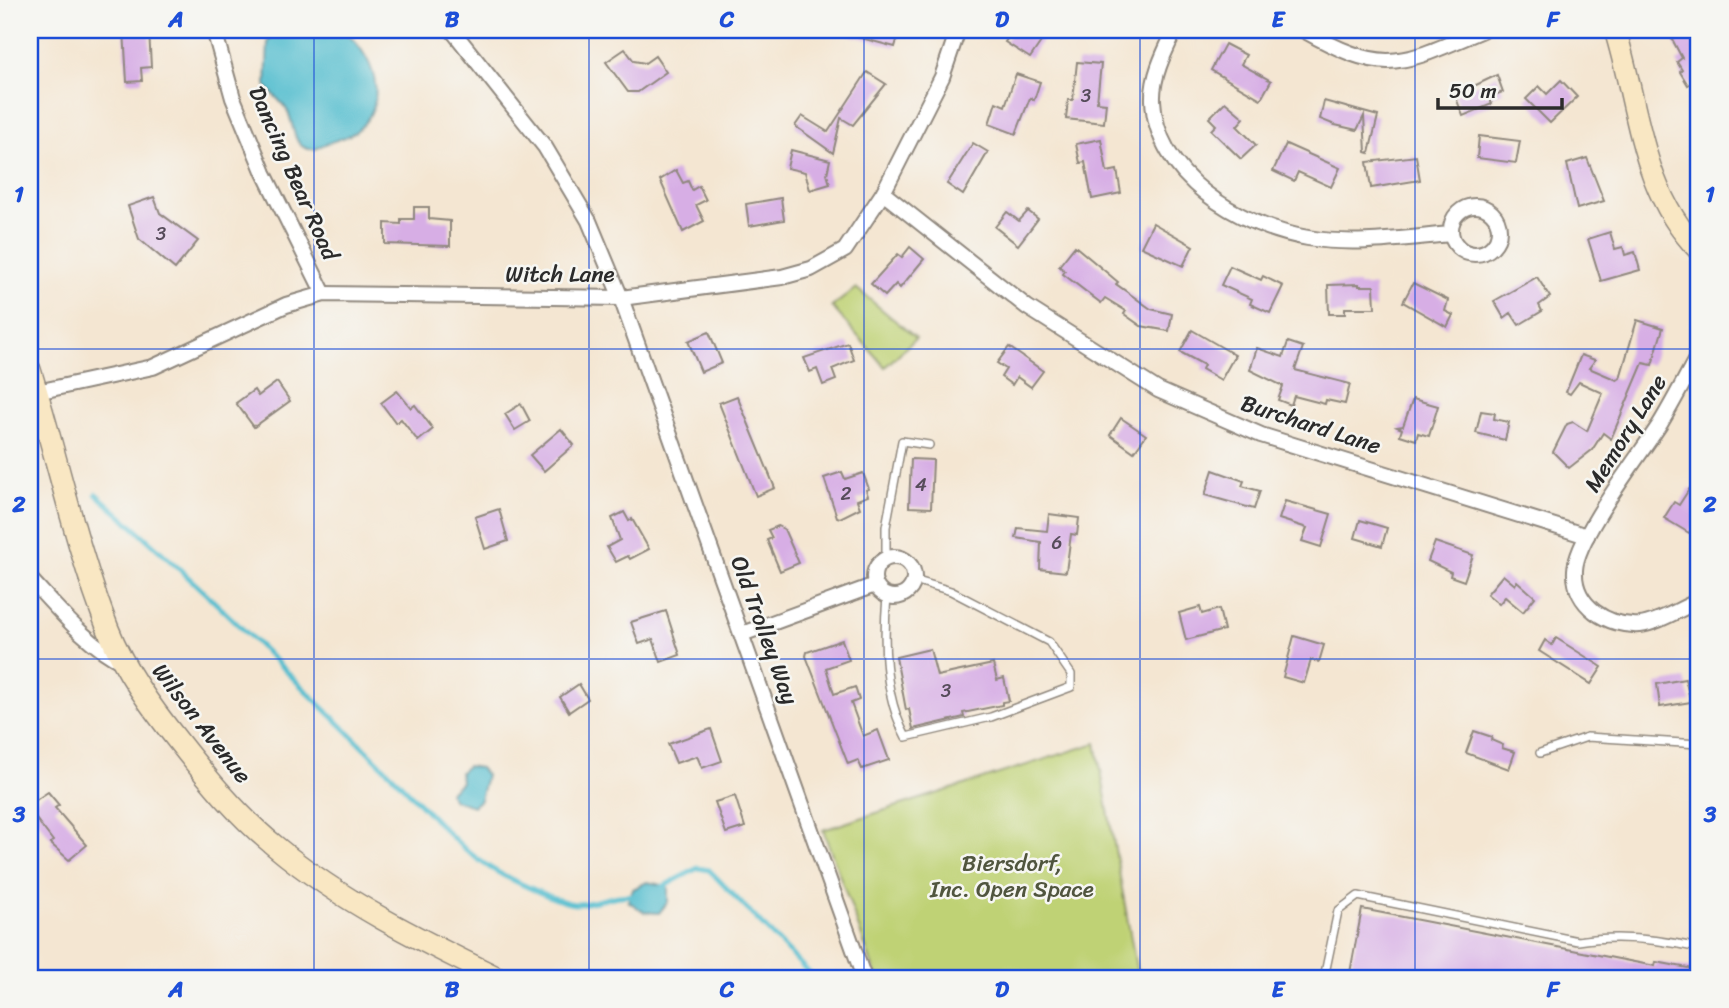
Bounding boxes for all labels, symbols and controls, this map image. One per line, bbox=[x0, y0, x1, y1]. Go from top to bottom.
text: A bbox=[167, 0, 184, 40]
text: B bbox=[445, 0, 460, 40]
text: C bbox=[719, 0, 735, 40]
text: D bbox=[995, 0, 1010, 40]
text: E bbox=[1272, 0, 1287, 40]
text: F bbox=[1546, 0, 1561, 40]
scale bar bbox=[1438, 66, 1563, 110]
text: 50 m bbox=[1449, 72, 1497, 110]
street label: Dancing Bear Road bbox=[237, 79, 351, 269]
house number: 3 bbox=[1081, 79, 1092, 112]
text: 1 bbox=[14, 174, 24, 215]
text: 1 bbox=[1705, 174, 1715, 215]
house number: 3 bbox=[156, 217, 167, 250]
street label: Witch Lane bbox=[505, 254, 615, 295]
street label: Memory Lane bbox=[1573, 366, 1678, 501]
street label: Burchard Lane bbox=[1235, 383, 1386, 466]
house number: 4 bbox=[915, 468, 927, 501]
house number: 2 bbox=[841, 477, 852, 510]
text: 2 bbox=[11, 484, 26, 525]
text: 2 bbox=[1702, 484, 1717, 525]
house number: 6 bbox=[1052, 526, 1062, 559]
street label: Old Trolley Way bbox=[719, 550, 810, 711]
street label: Wilson Avenue bbox=[141, 654, 262, 793]
house number: 3 bbox=[941, 674, 952, 707]
text: 3 bbox=[12, 794, 26, 835]
text: 3 bbox=[1703, 794, 1717, 835]
park label: Biersdorf, Inc. Open Space bbox=[929, 843, 1094, 910]
text: A bbox=[167, 969, 184, 1008]
text: B bbox=[445, 969, 460, 1008]
text: C bbox=[719, 969, 735, 1008]
text: D bbox=[995, 969, 1010, 1008]
text: E bbox=[1272, 969, 1287, 1008]
text: F bbox=[1546, 969, 1561, 1008]

